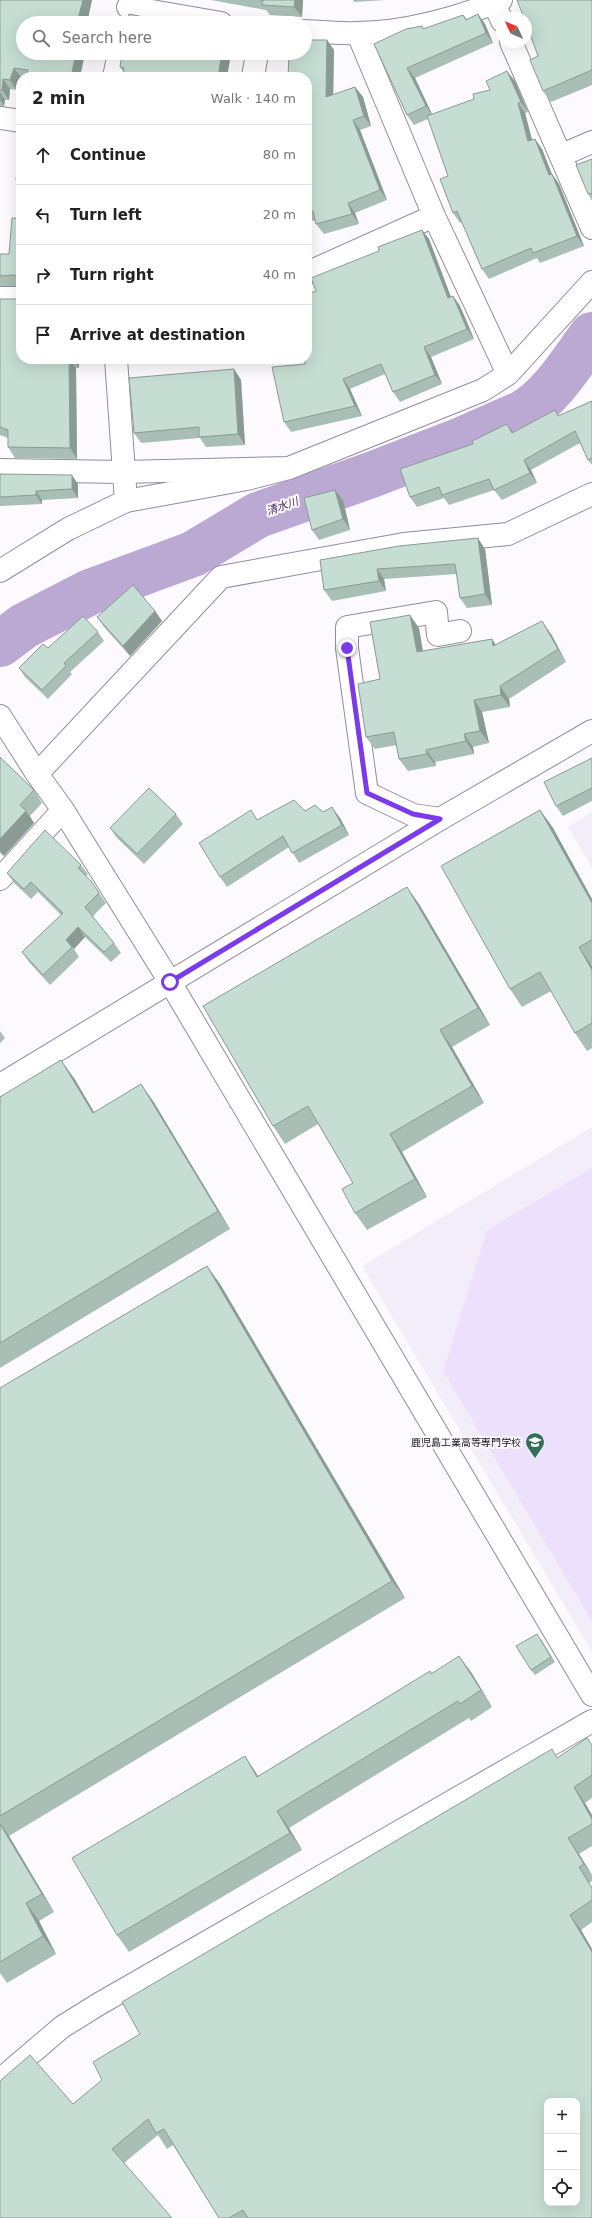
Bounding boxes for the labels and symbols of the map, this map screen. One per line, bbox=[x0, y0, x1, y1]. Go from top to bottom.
north arrow bbox=[496, 12, 532, 48]
water label: 清水川 bbox=[264, 495, 301, 518]
route end bbox=[338, 639, 356, 657]
route start bbox=[161, 973, 179, 991]
school or university icon: 鹿児島工業高等専門学校 bbox=[524, 1431, 546, 1459]
place label: 鹿児島工業高等専門学校 bbox=[411, 1437, 521, 1448]

